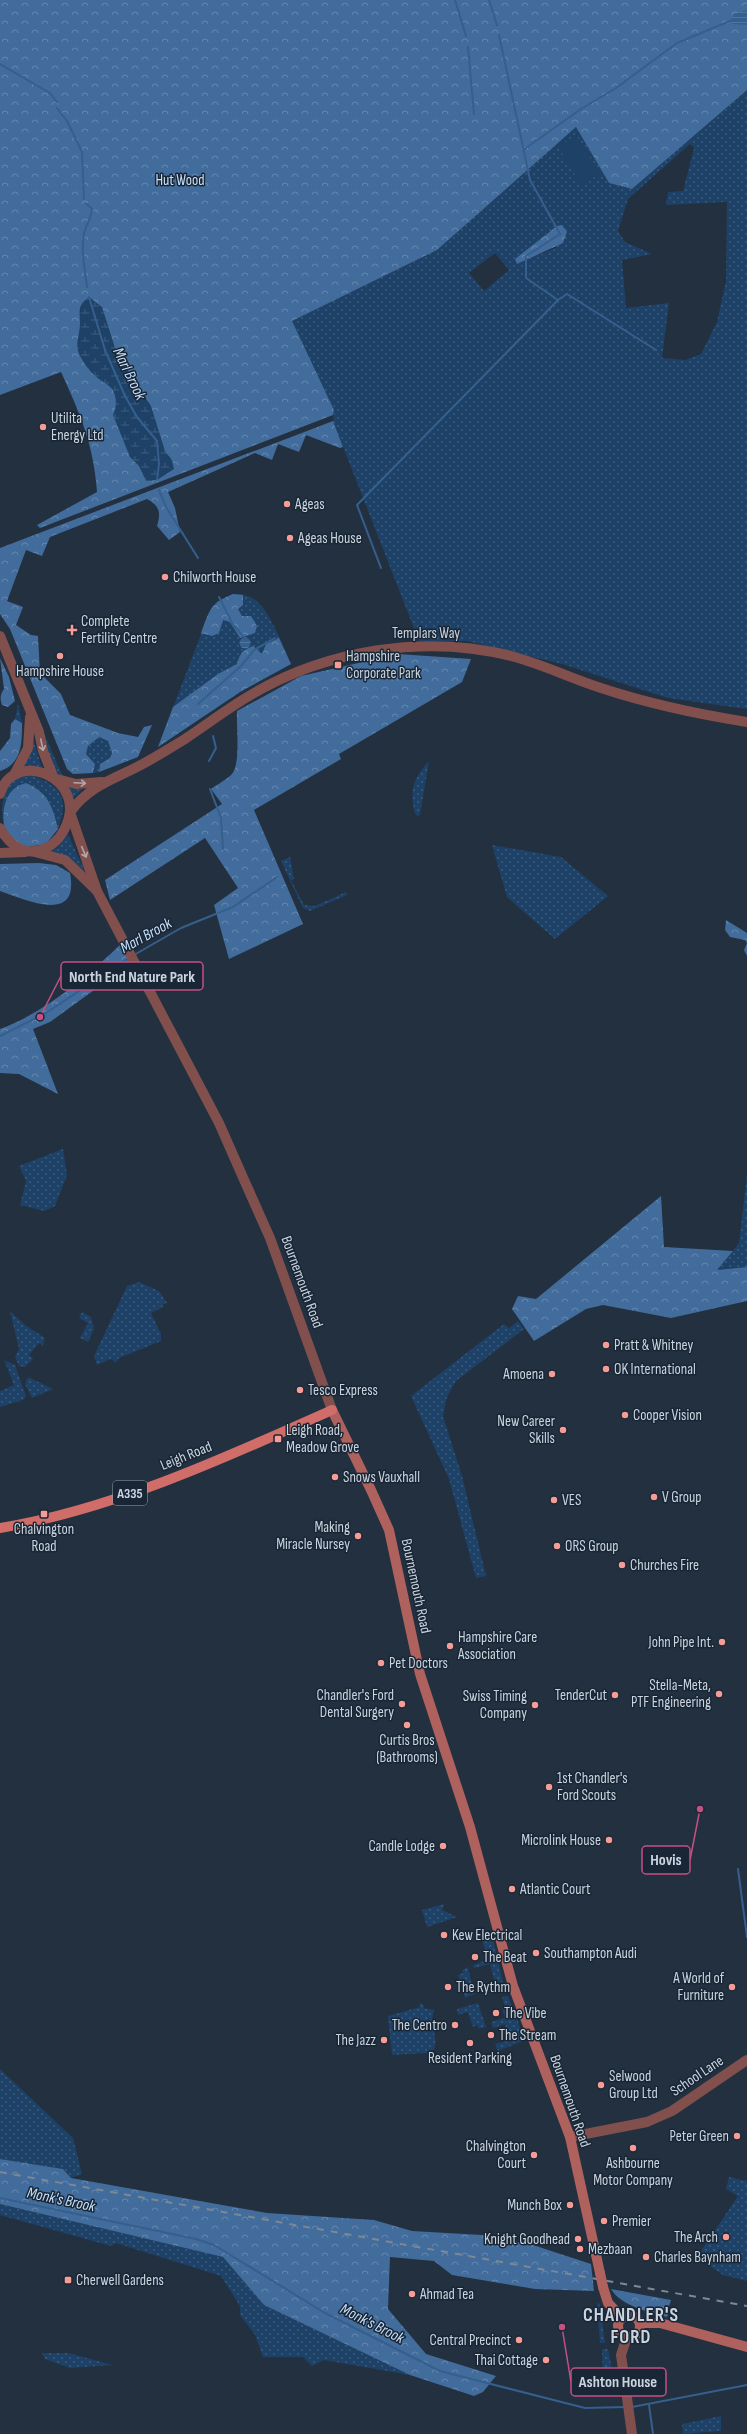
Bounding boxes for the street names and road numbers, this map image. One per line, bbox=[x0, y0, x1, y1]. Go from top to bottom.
street label: Templars Way bbox=[392, 624, 460, 643]
street label: Bournemouth Road bbox=[277, 1233, 327, 1331]
street label: Leigh Road bbox=[157, 1437, 215, 1475]
road number: A335 bbox=[113, 1481, 147, 1505]
street label: Bournemouth Road bbox=[397, 1537, 435, 1635]
street label: School Lane bbox=[667, 2051, 727, 2101]
street label: Bournemouth Road bbox=[545, 2052, 595, 2150]

